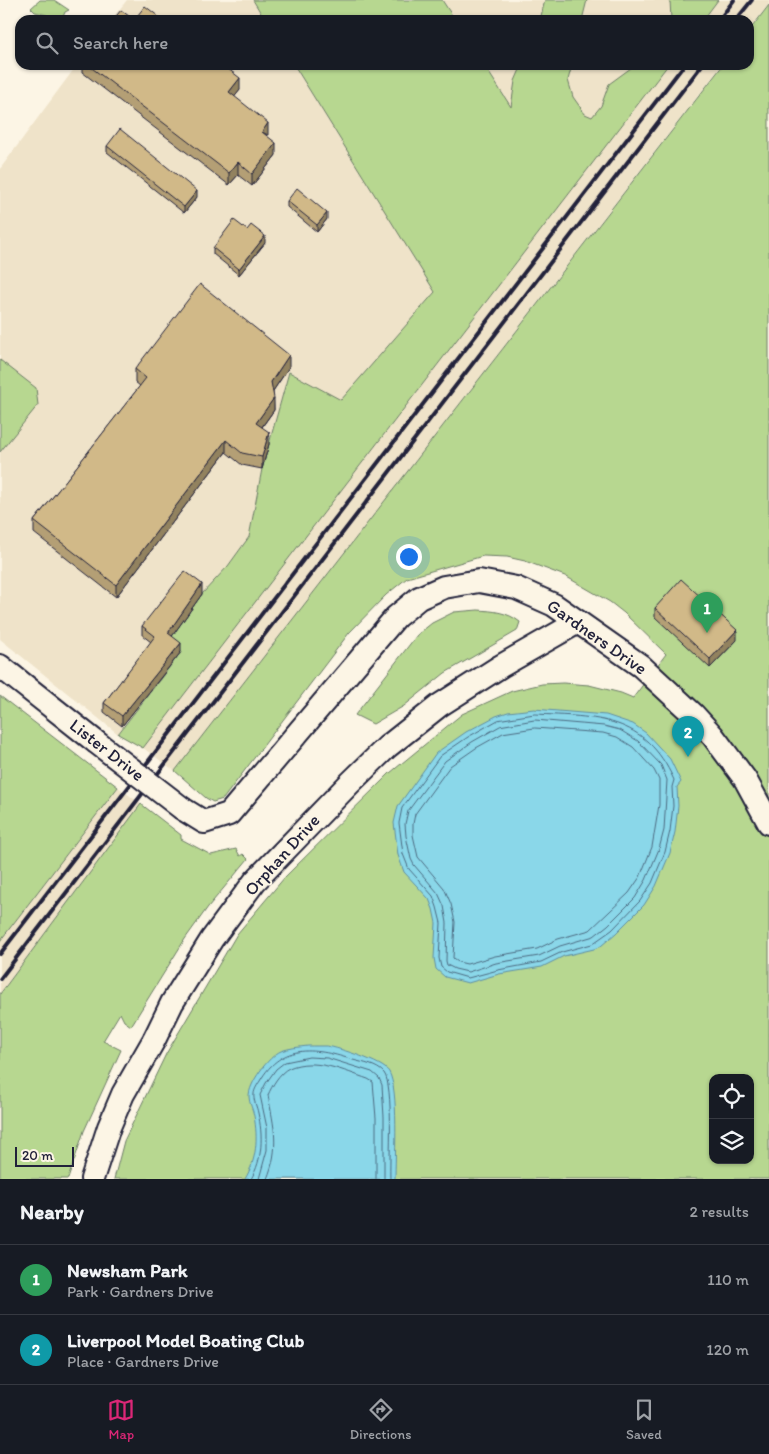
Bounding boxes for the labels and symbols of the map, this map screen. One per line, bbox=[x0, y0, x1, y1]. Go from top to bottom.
your location bbox=[396, 544, 422, 570]
pin: 1 bbox=[691, 592, 723, 633]
street label: Gardners Drive bbox=[543, 594, 651, 680]
street label: Lister Drive bbox=[65, 714, 149, 786]
pin: 2 bbox=[672, 716, 704, 757]
street label: Orphan Drive bbox=[240, 810, 324, 900]
scale bar bbox=[15, 1144, 74, 1167]

